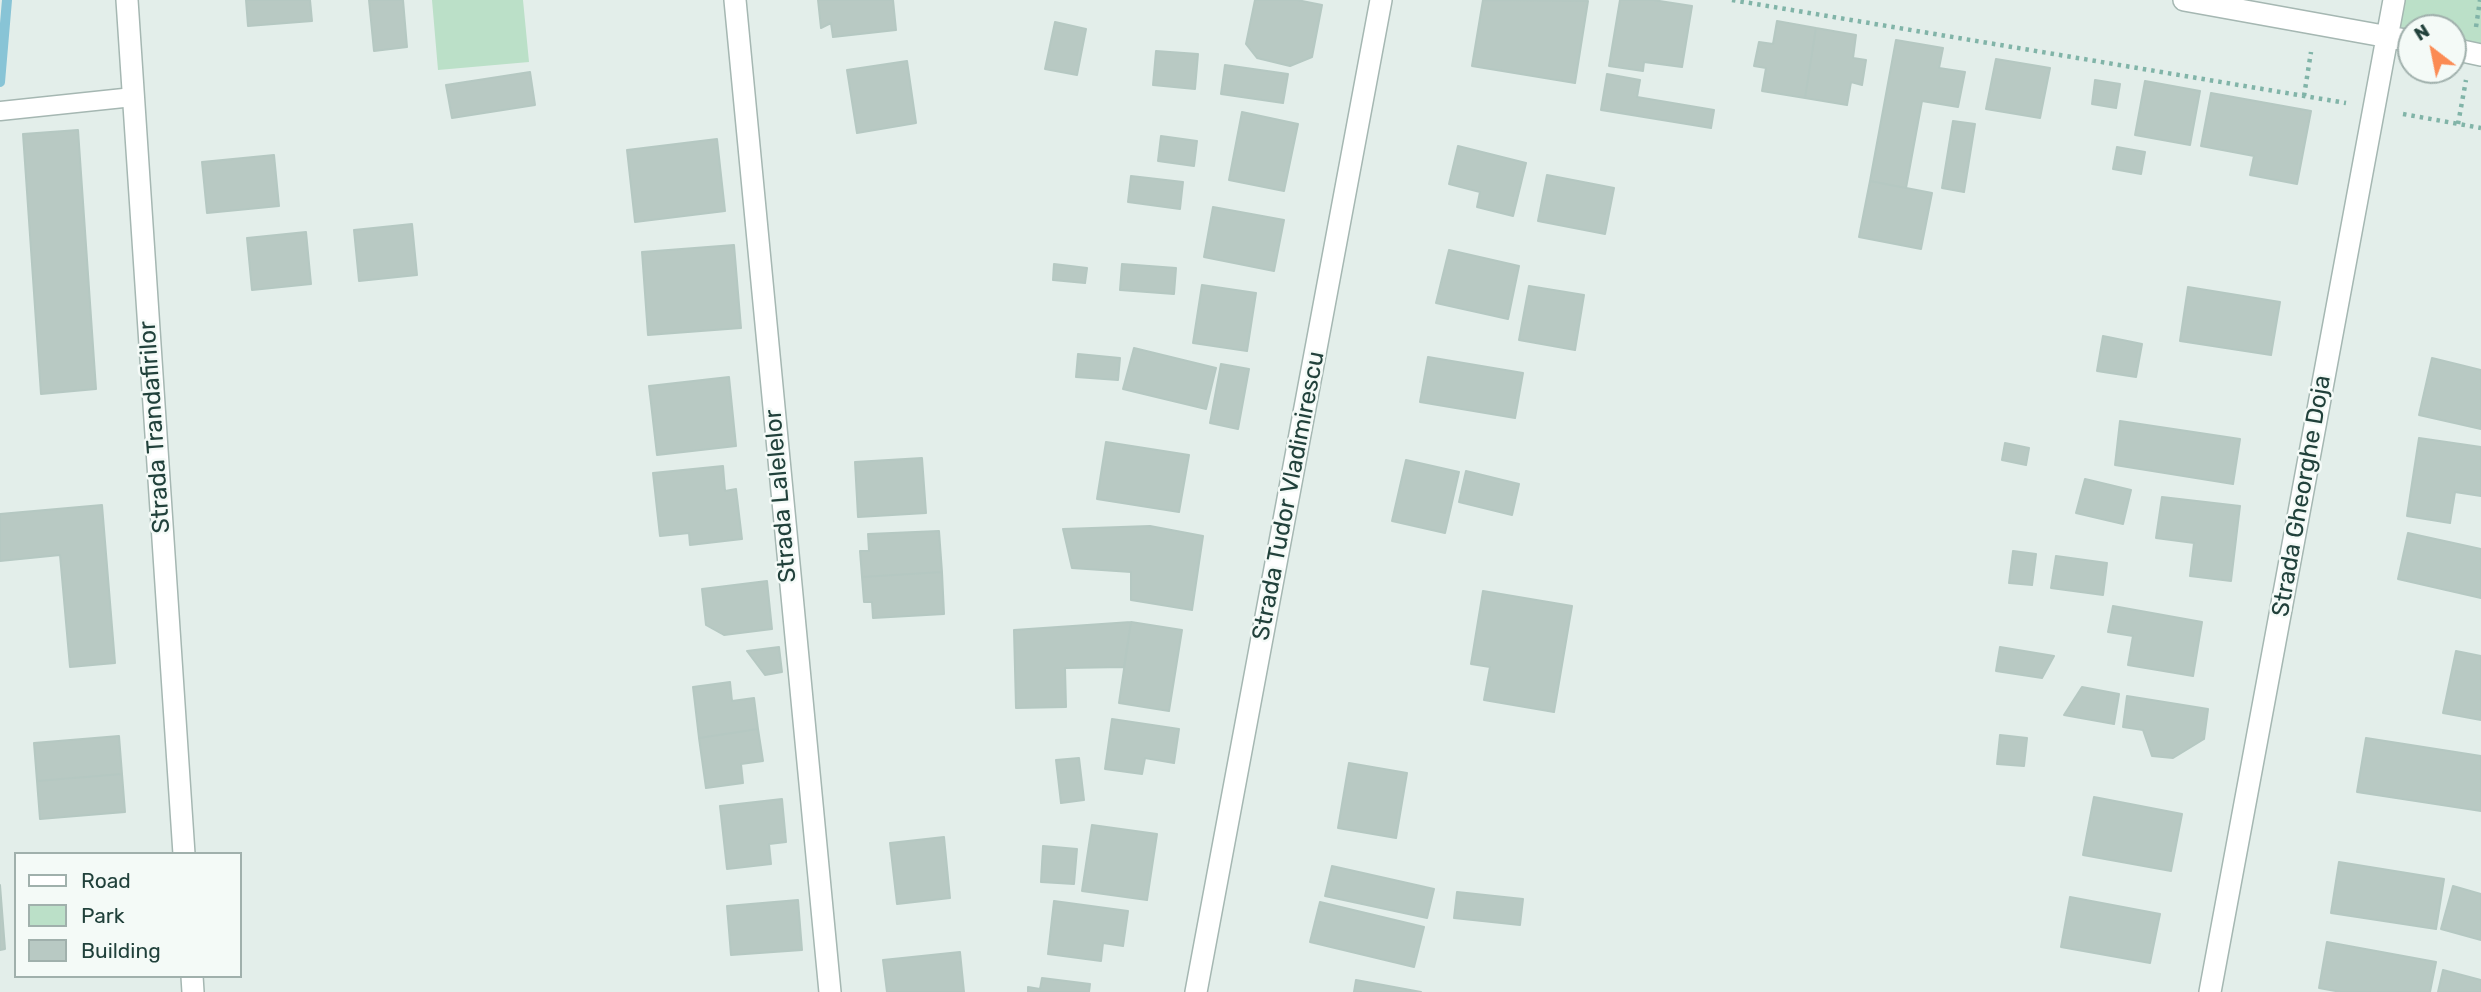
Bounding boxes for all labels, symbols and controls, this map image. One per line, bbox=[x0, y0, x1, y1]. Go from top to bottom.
north arrow bbox=[2397, 14, 2467, 84]
text: N bbox=[2410, 19, 2434, 46]
street label: Strada Trandafirilor bbox=[133, 320, 177, 534]
street label: Strada Tudor Vladimirescu bbox=[1247, 349, 1331, 643]
street label: Strada Gheorghe Doja bbox=[2267, 373, 2337, 619]
street label: Strada Lalelelor bbox=[759, 408, 803, 584]
legend bbox=[14, 852, 242, 978]
text: Road bbox=[81, 868, 131, 893]
text: Park bbox=[81, 903, 125, 928]
text: Building bbox=[81, 938, 161, 963]

